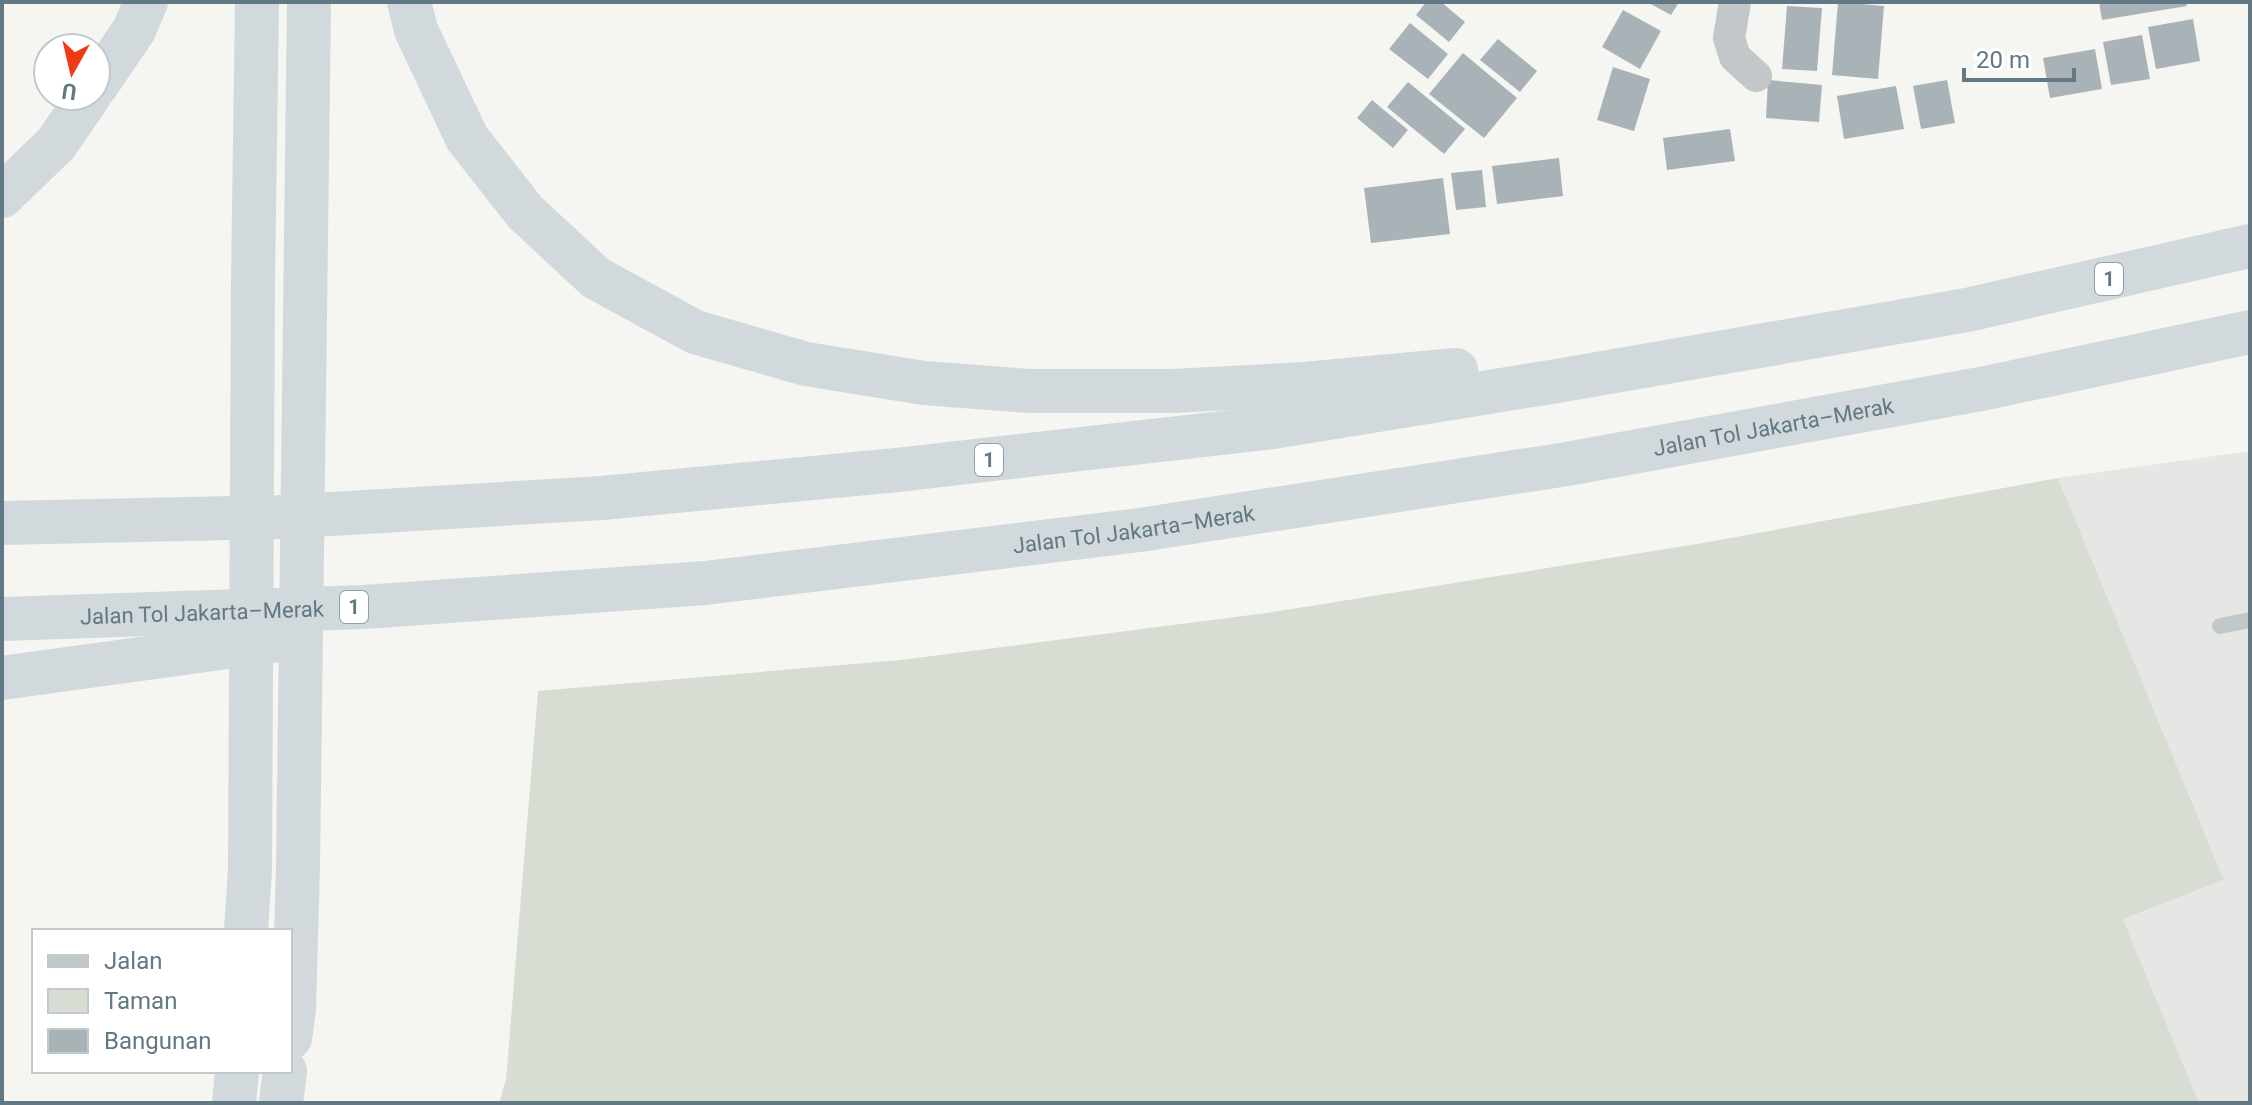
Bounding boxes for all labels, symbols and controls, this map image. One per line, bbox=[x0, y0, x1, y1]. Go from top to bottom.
north arrow bbox=[32, 32, 112, 112]
scale bar bbox=[1964, 32, 2074, 82]
text: 20 m bbox=[1976, 46, 2030, 74]
text: U bbox=[60, 78, 78, 105]
road number: 1 bbox=[2095, 263, 2123, 295]
street label: Jalan Tol Jakarta–Merak bbox=[1651, 392, 1896, 461]
road number: 1 bbox=[975, 444, 1003, 476]
street label: Jalan Tol Jakarta–Merak bbox=[1011, 500, 1257, 558]
road number: 1 bbox=[340, 591, 368, 623]
street label: Jalan Tol Jakarta–Merak bbox=[80, 596, 325, 629]
legend bbox=[32, 929, 292, 1073]
text: Jalan bbox=[104, 947, 162, 975]
text: Taman bbox=[104, 987, 177, 1015]
text: Bangunan bbox=[104, 1027, 212, 1055]

